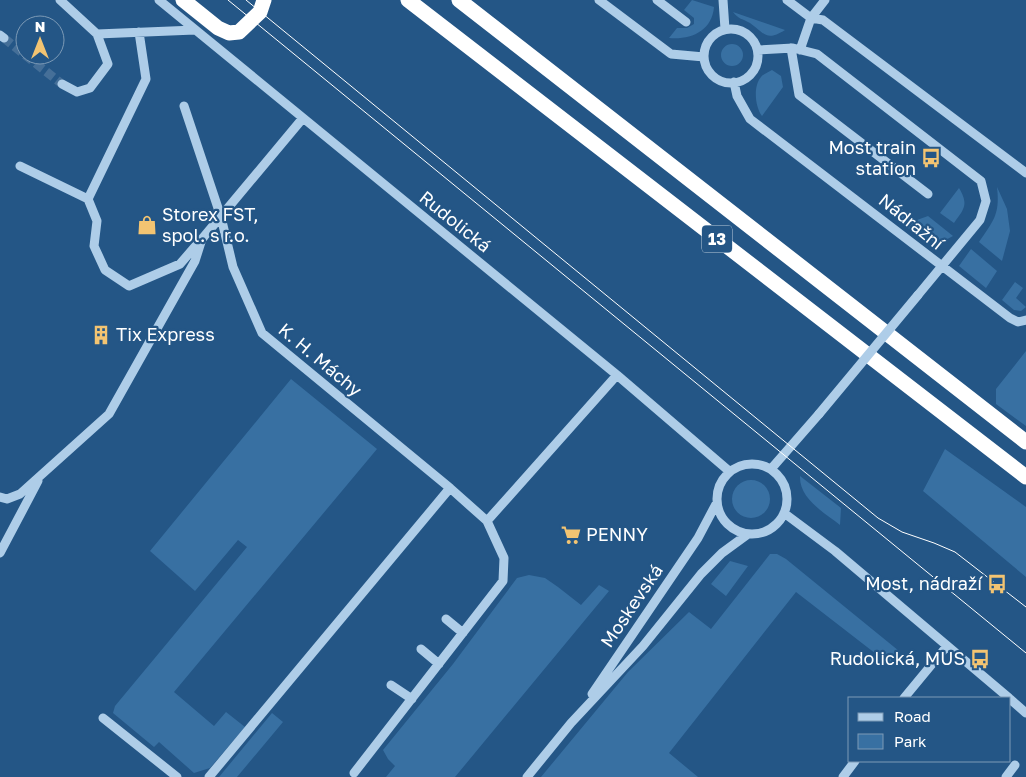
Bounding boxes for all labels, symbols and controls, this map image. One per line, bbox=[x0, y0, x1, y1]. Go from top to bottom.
north arrow bbox=[15, 15, 65, 65]
text: N bbox=[35, 18, 45, 35]
place label: Most train station bbox=[828, 136, 916, 179]
bus stop icon: Most train station bbox=[920, 147, 942, 169]
street label: Rudolická bbox=[416, 186, 496, 257]
street label: Nádražní bbox=[875, 188, 949, 255]
place label: Storex FST, spol. s r.o. bbox=[162, 203, 259, 246]
shop icon: Storex FST, spol. s r.o. bbox=[136, 214, 158, 236]
road number: 13 bbox=[702, 225, 732, 252]
street label: K. H. Máchy bbox=[274, 318, 367, 400]
place label: Tix Express bbox=[116, 323, 215, 345]
building icon: Tix Express bbox=[90, 324, 112, 346]
place label: PENNY bbox=[586, 523, 648, 545]
supermarket icon: PENNY bbox=[560, 524, 582, 546]
street label: Moskevská bbox=[595, 560, 667, 651]
place label: Most, nádraží bbox=[865, 572, 983, 594]
bus stop icon: Most, nádraží bbox=[986, 573, 1008, 595]
place label: Rudolická, MUS bbox=[830, 647, 965, 669]
bus stop icon: Rudolická, MUS bbox=[969, 648, 991, 670]
legend bbox=[848, 697, 1011, 762]
text: Road bbox=[894, 707, 931, 725]
text: Park bbox=[894, 732, 927, 750]

